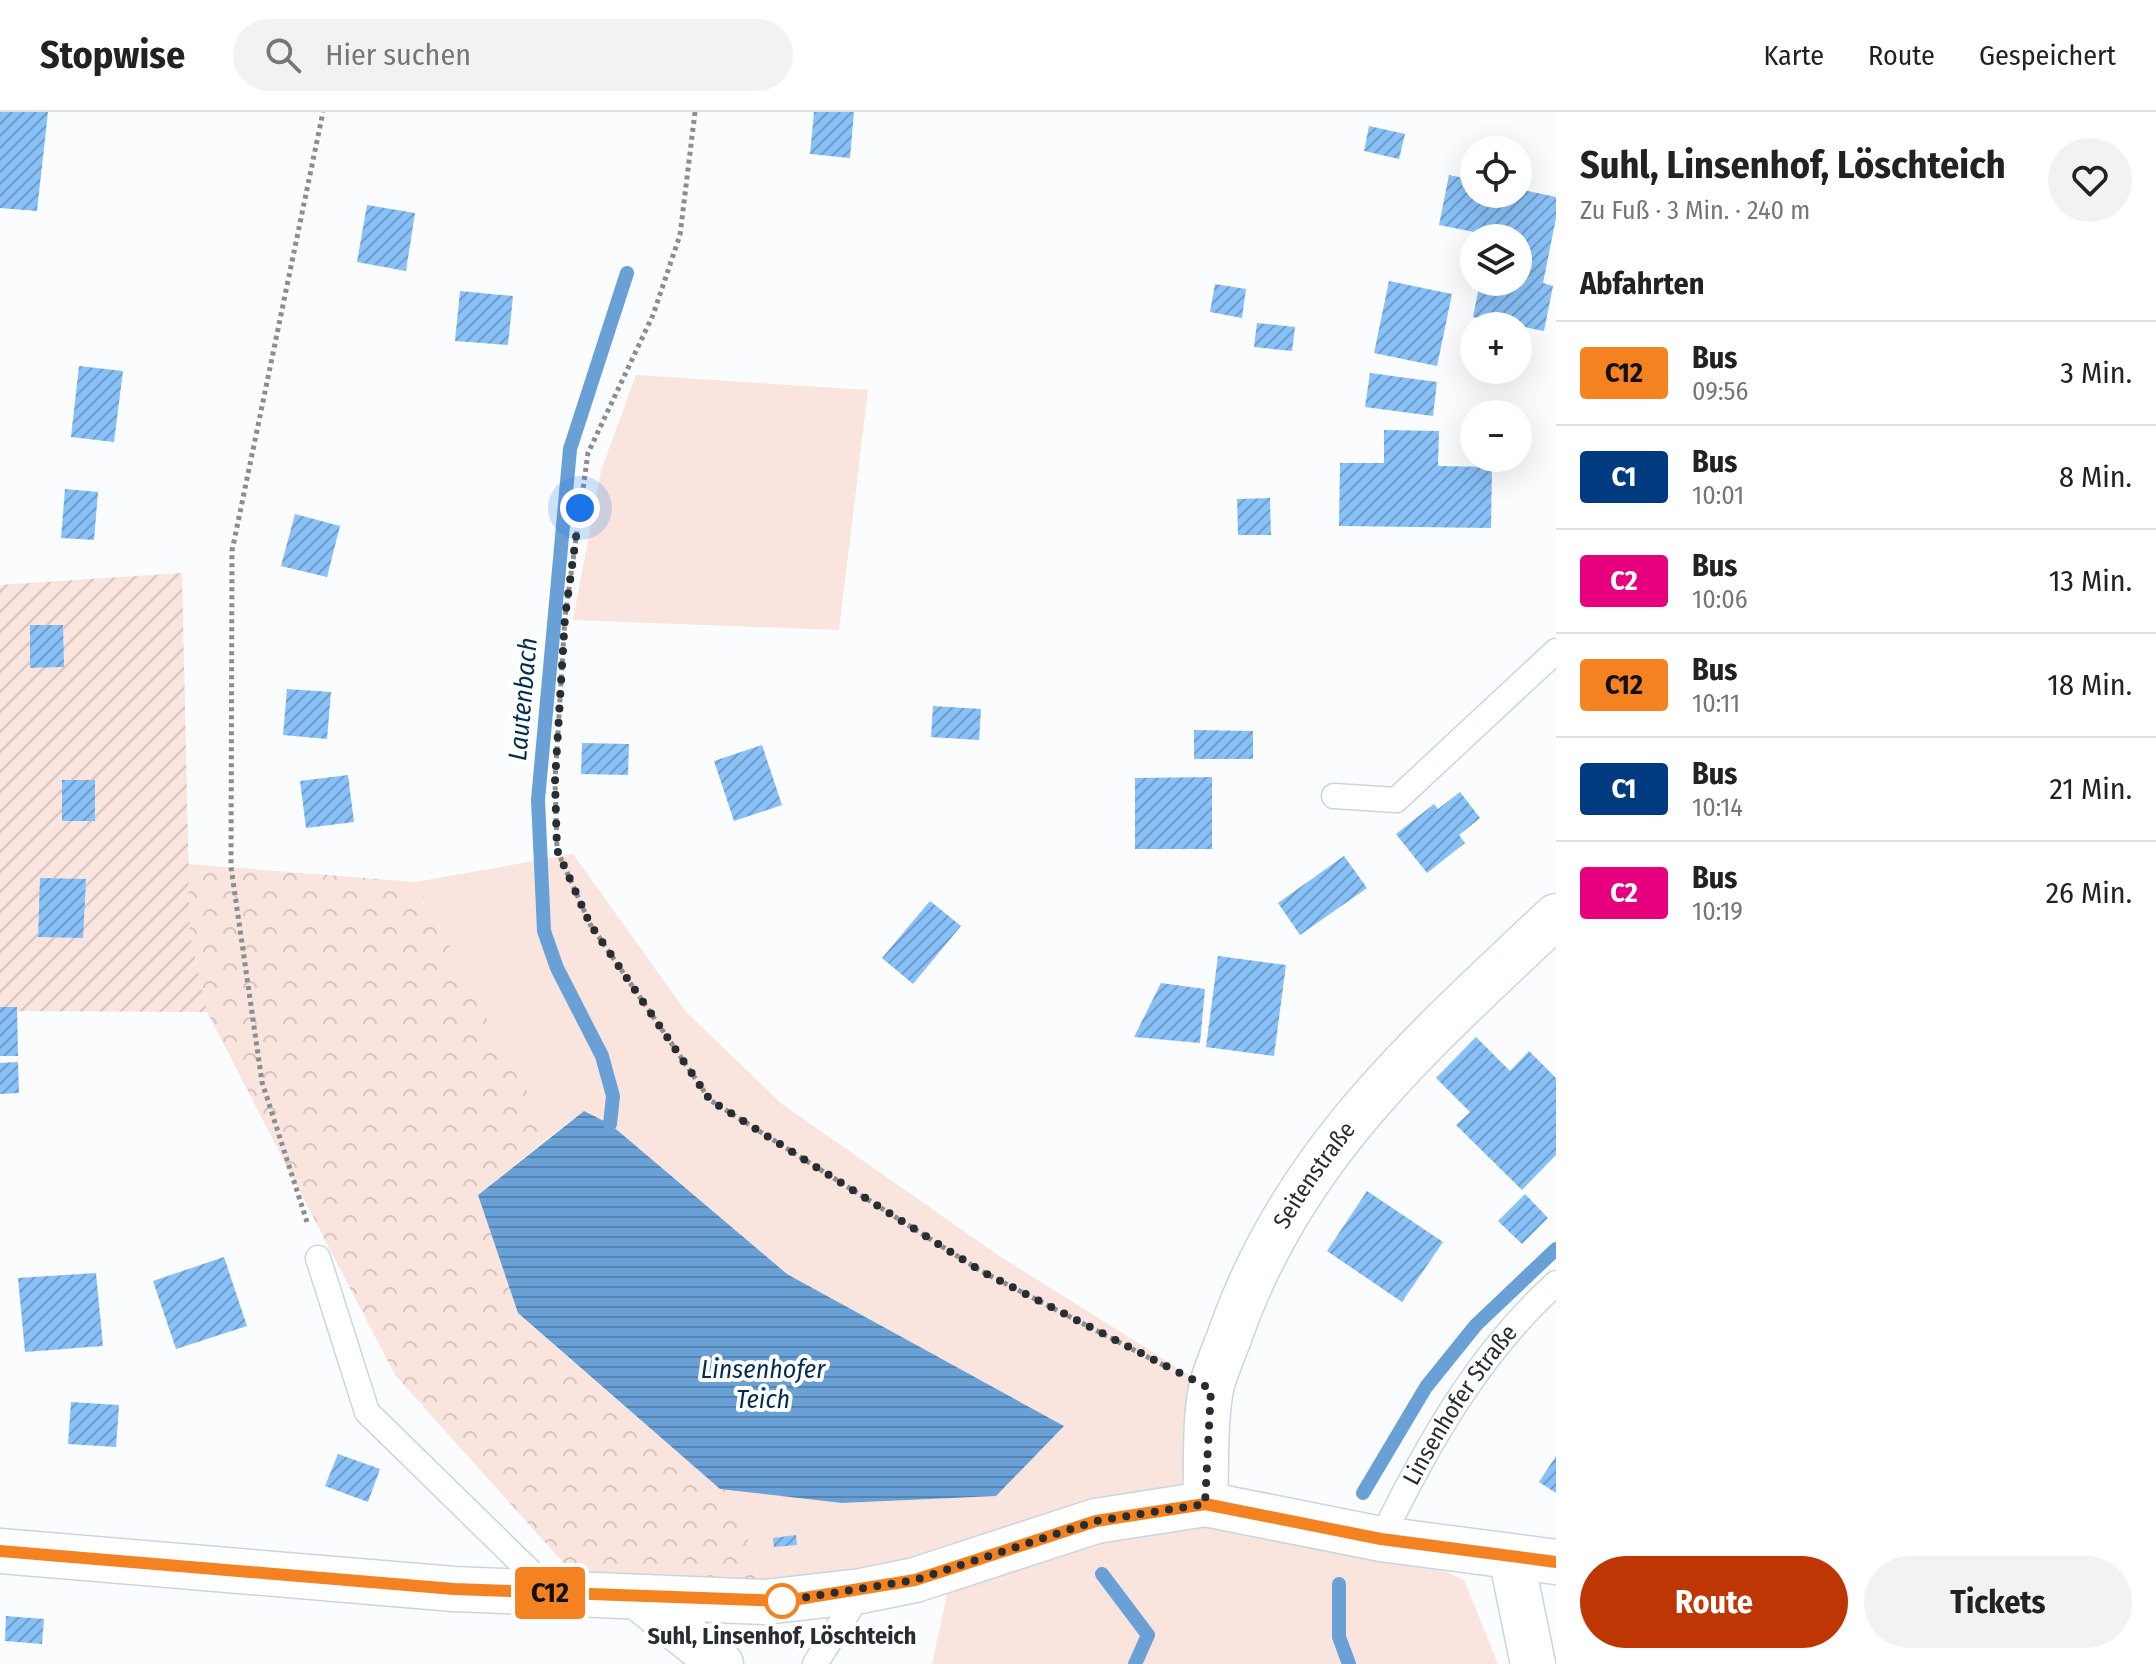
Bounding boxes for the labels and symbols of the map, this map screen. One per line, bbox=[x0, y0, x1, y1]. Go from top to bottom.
your location bbox=[560, 488, 600, 528]
water label: Lautenbach bbox=[502, 636, 544, 762]
street label: Seitenstraße bbox=[1267, 1116, 1361, 1234]
street label: Linsenhofer Straße bbox=[1397, 1319, 1523, 1490]
water label: Linsenhofer Teich bbox=[701, 1354, 826, 1415]
line badge: C12 bbox=[504, 1567, 596, 1619]
marker: Suhl, Linsenhof, Löschteich bbox=[765, 1584, 799, 1618]
place label: Suhl, Linsenhof, Löschteich bbox=[648, 1622, 916, 1650]

